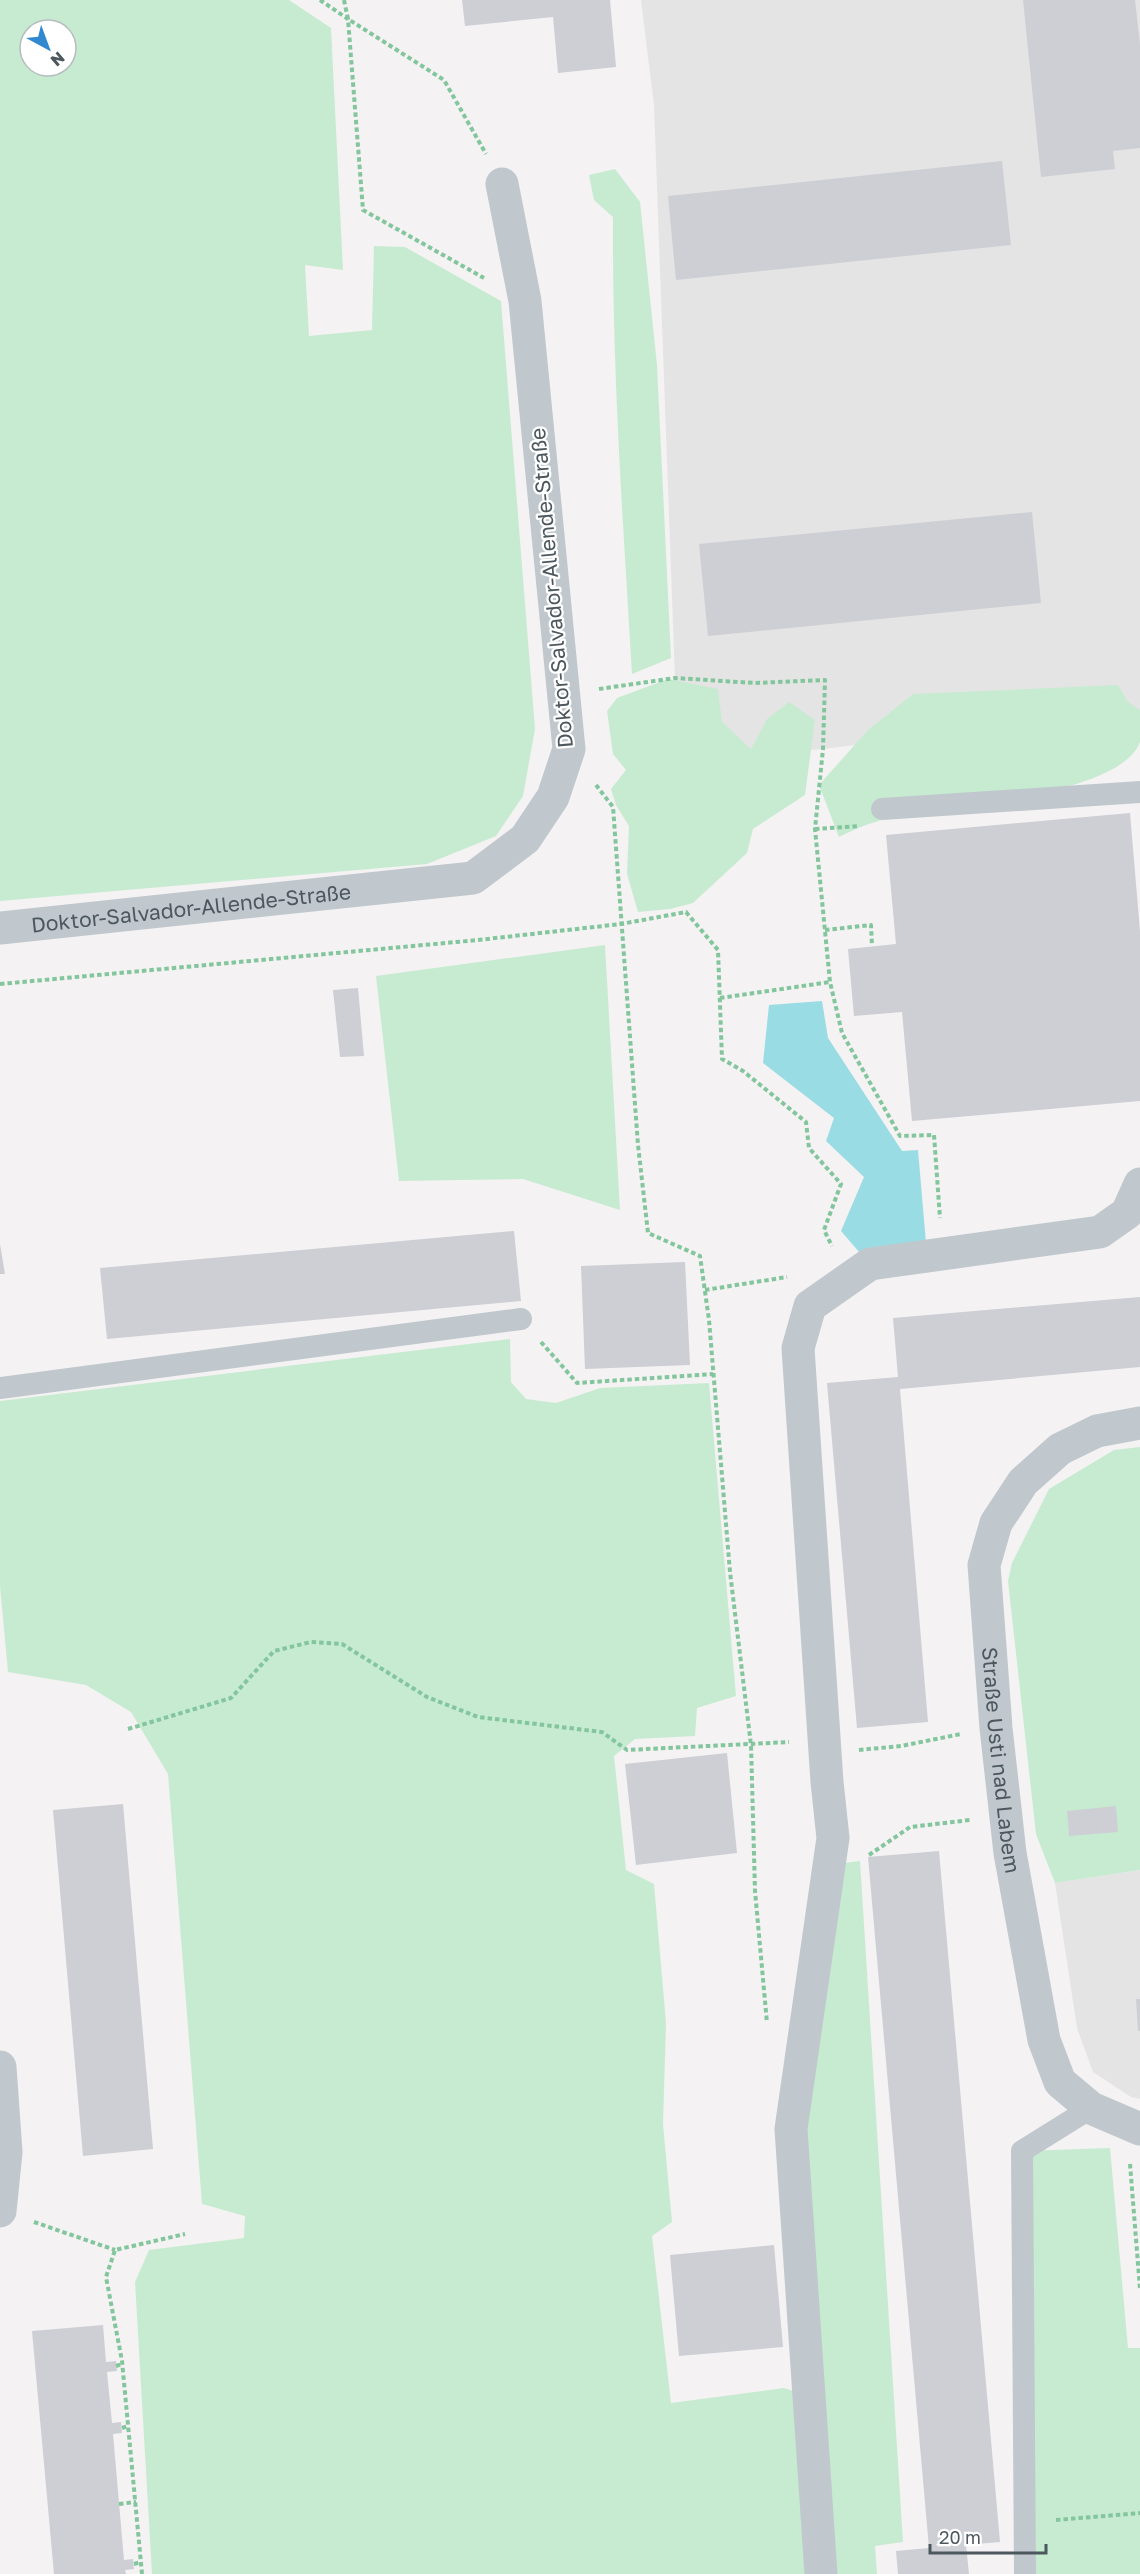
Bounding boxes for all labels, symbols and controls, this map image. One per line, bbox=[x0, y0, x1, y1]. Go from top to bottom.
north arrow bbox=[18, 18, 78, 78]
text: N bbox=[47, 48, 69, 71]
street label: Doktor-Salvador-Allende-Straße bbox=[524, 427, 578, 749]
street label: Doktor-Salvador-Allende-Straße bbox=[30, 878, 352, 938]
street label: Straße Usti nad Labem bbox=[977, 1646, 1026, 1875]
scale bar bbox=[930, 2517, 1046, 2555]
text: 20 m bbox=[939, 2526, 981, 2548]

